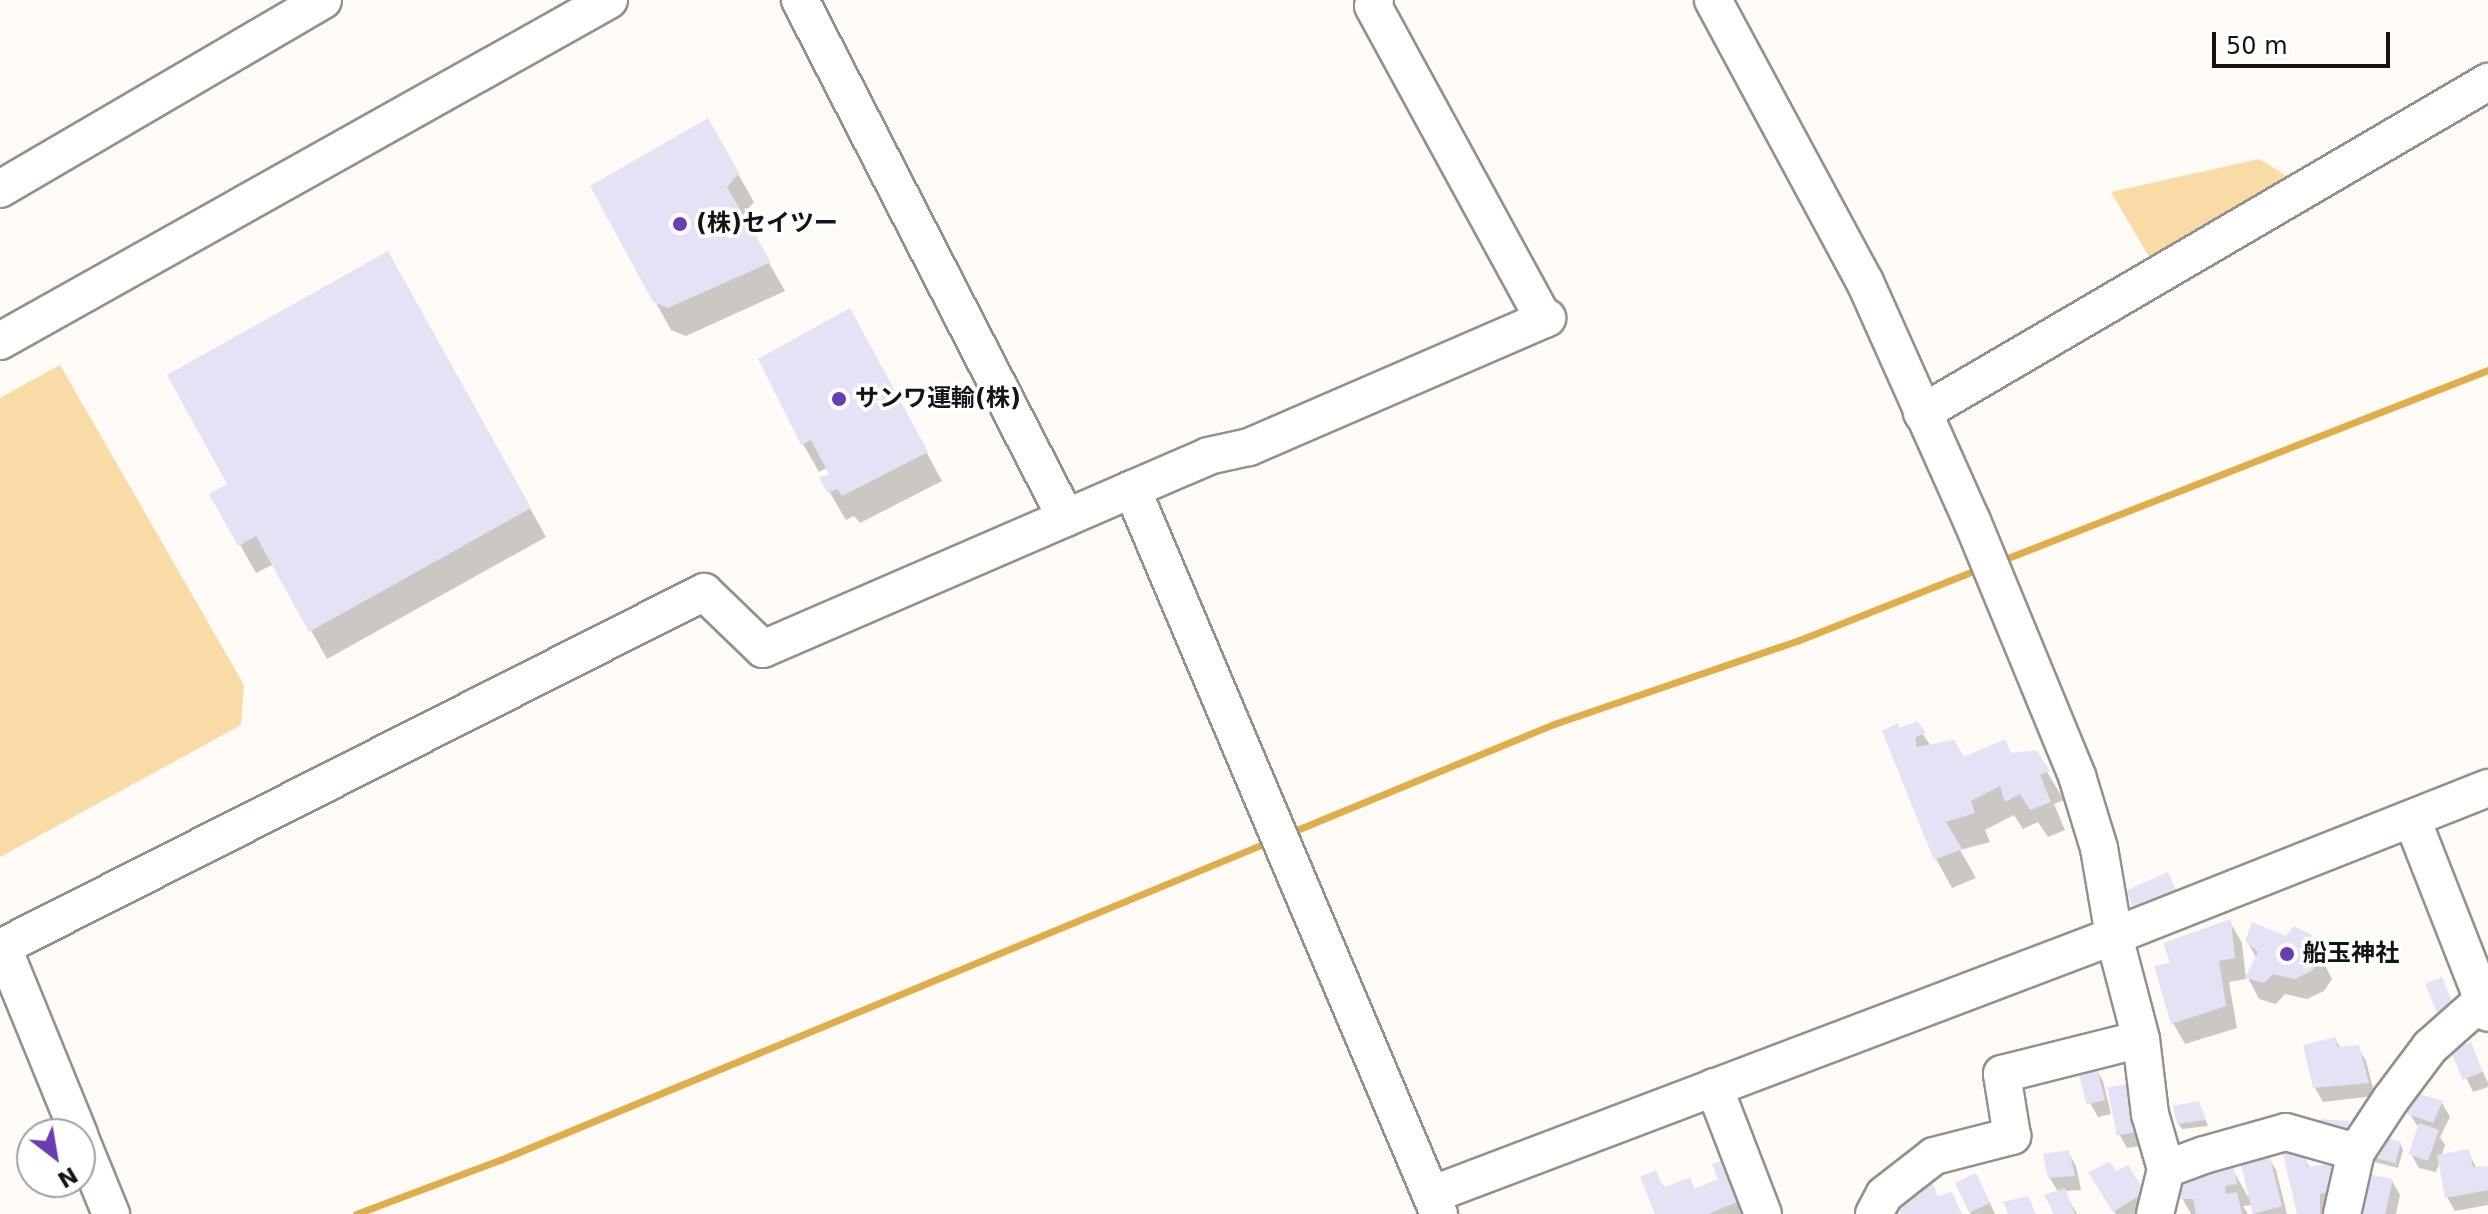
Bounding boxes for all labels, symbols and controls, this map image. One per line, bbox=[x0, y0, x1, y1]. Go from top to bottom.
scale bar bbox=[2216, 16, 2394, 66]
text: 50 m bbox=[2226, 32, 2288, 60]
place label: (株)セイツー bbox=[696, 210, 838, 238]
marker: (株)セイツー bbox=[671, 215, 689, 233]
place label: サンワ運輸(株) bbox=[855, 385, 1021, 413]
marker: サンワ運輸(株) bbox=[830, 390, 848, 408]
place label: 船玉神社 bbox=[2303, 940, 2399, 968]
marker: 船玉神社 bbox=[2278, 945, 2296, 963]
north arrow bbox=[16, 1118, 96, 1198]
text: N bbox=[53, 1162, 82, 1193]

